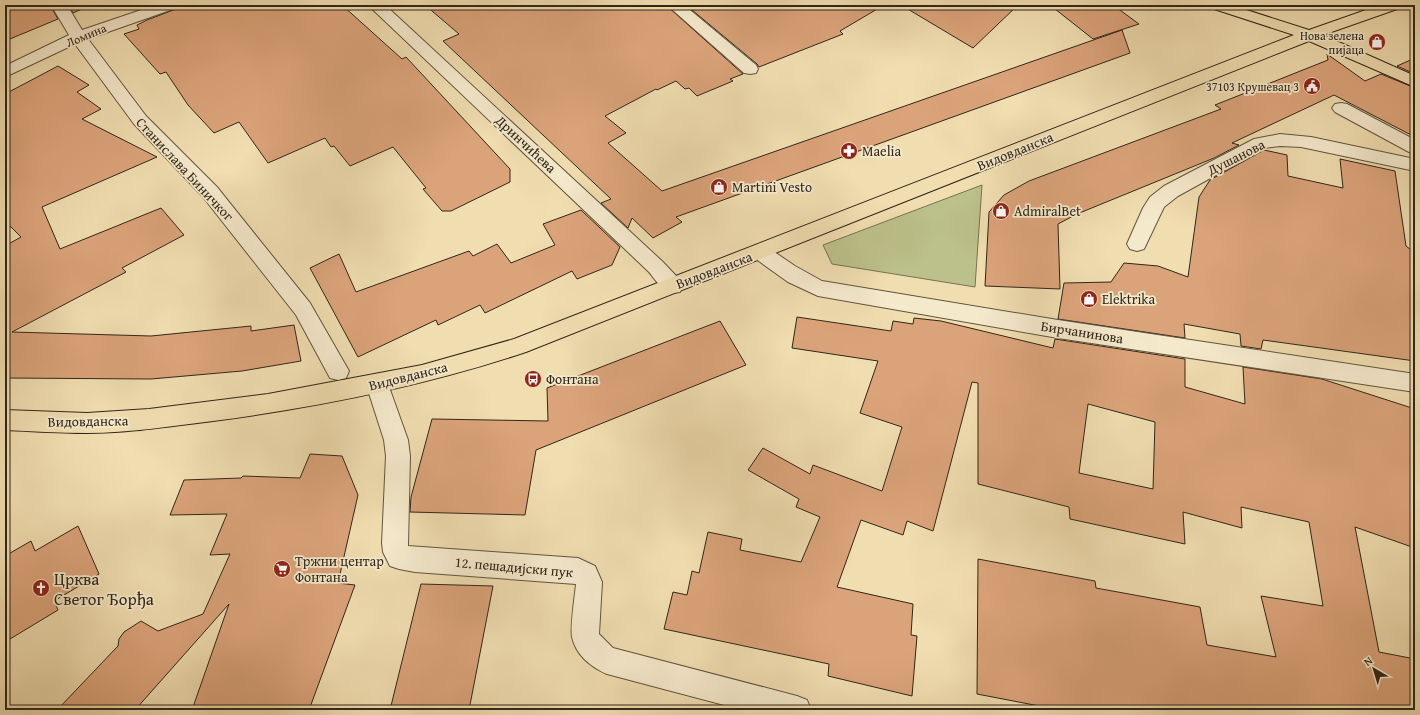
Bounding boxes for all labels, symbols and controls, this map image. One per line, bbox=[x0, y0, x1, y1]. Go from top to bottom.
street label: Ломина bbox=[63, 19, 109, 51]
place label: Нова зелена пијаца bbox=[1300, 27, 1364, 58]
shop icon: Нова зелена пијаца bbox=[1367, 32, 1387, 52]
public building icon: 37103 Крушевац 3 bbox=[1302, 76, 1322, 96]
place label: 37103 Крушевац 3 bbox=[1206, 78, 1299, 95]
street label: Дринчићева bbox=[490, 110, 561, 178]
street label: Станислава Биничког bbox=[132, 113, 238, 225]
street label: Видовданска bbox=[974, 127, 1056, 175]
street label: Душанова bbox=[1203, 134, 1268, 180]
pharmacy icon: Maelia bbox=[839, 141, 859, 161]
place label: Maelia bbox=[862, 141, 902, 161]
shop icon: Martini Vesto bbox=[709, 177, 729, 197]
place label: Martini Vesto bbox=[732, 177, 812, 197]
shop icon: AdmiralBet bbox=[991, 201, 1011, 221]
place label: AdmiralBet bbox=[1014, 201, 1081, 221]
street label: Видовданска bbox=[673, 246, 755, 294]
shop icon: Elektrika bbox=[1079, 289, 1099, 309]
place label: Elektrika bbox=[1102, 289, 1155, 309]
street label: Бирчанинова bbox=[1039, 316, 1125, 348]
street label: Видовданска bbox=[367, 356, 450, 395]
bus stop icon: Фонтана bbox=[523, 369, 543, 389]
place label: Фонтана bbox=[546, 369, 599, 389]
street label: Видовданска bbox=[48, 410, 129, 432]
place label: Тржни центар Фонтана bbox=[295, 551, 384, 587]
street label: 12. пешадијски пук bbox=[454, 552, 575, 582]
supermarket icon: Тржни центар Фонтана bbox=[272, 559, 292, 579]
place label: Црква Светог Ђорђа bbox=[54, 566, 154, 611]
church icon: Црква Светог Ђорђа bbox=[31, 578, 51, 598]
north arrow bbox=[1354, 649, 1394, 689]
text: N bbox=[1360, 652, 1376, 670]

